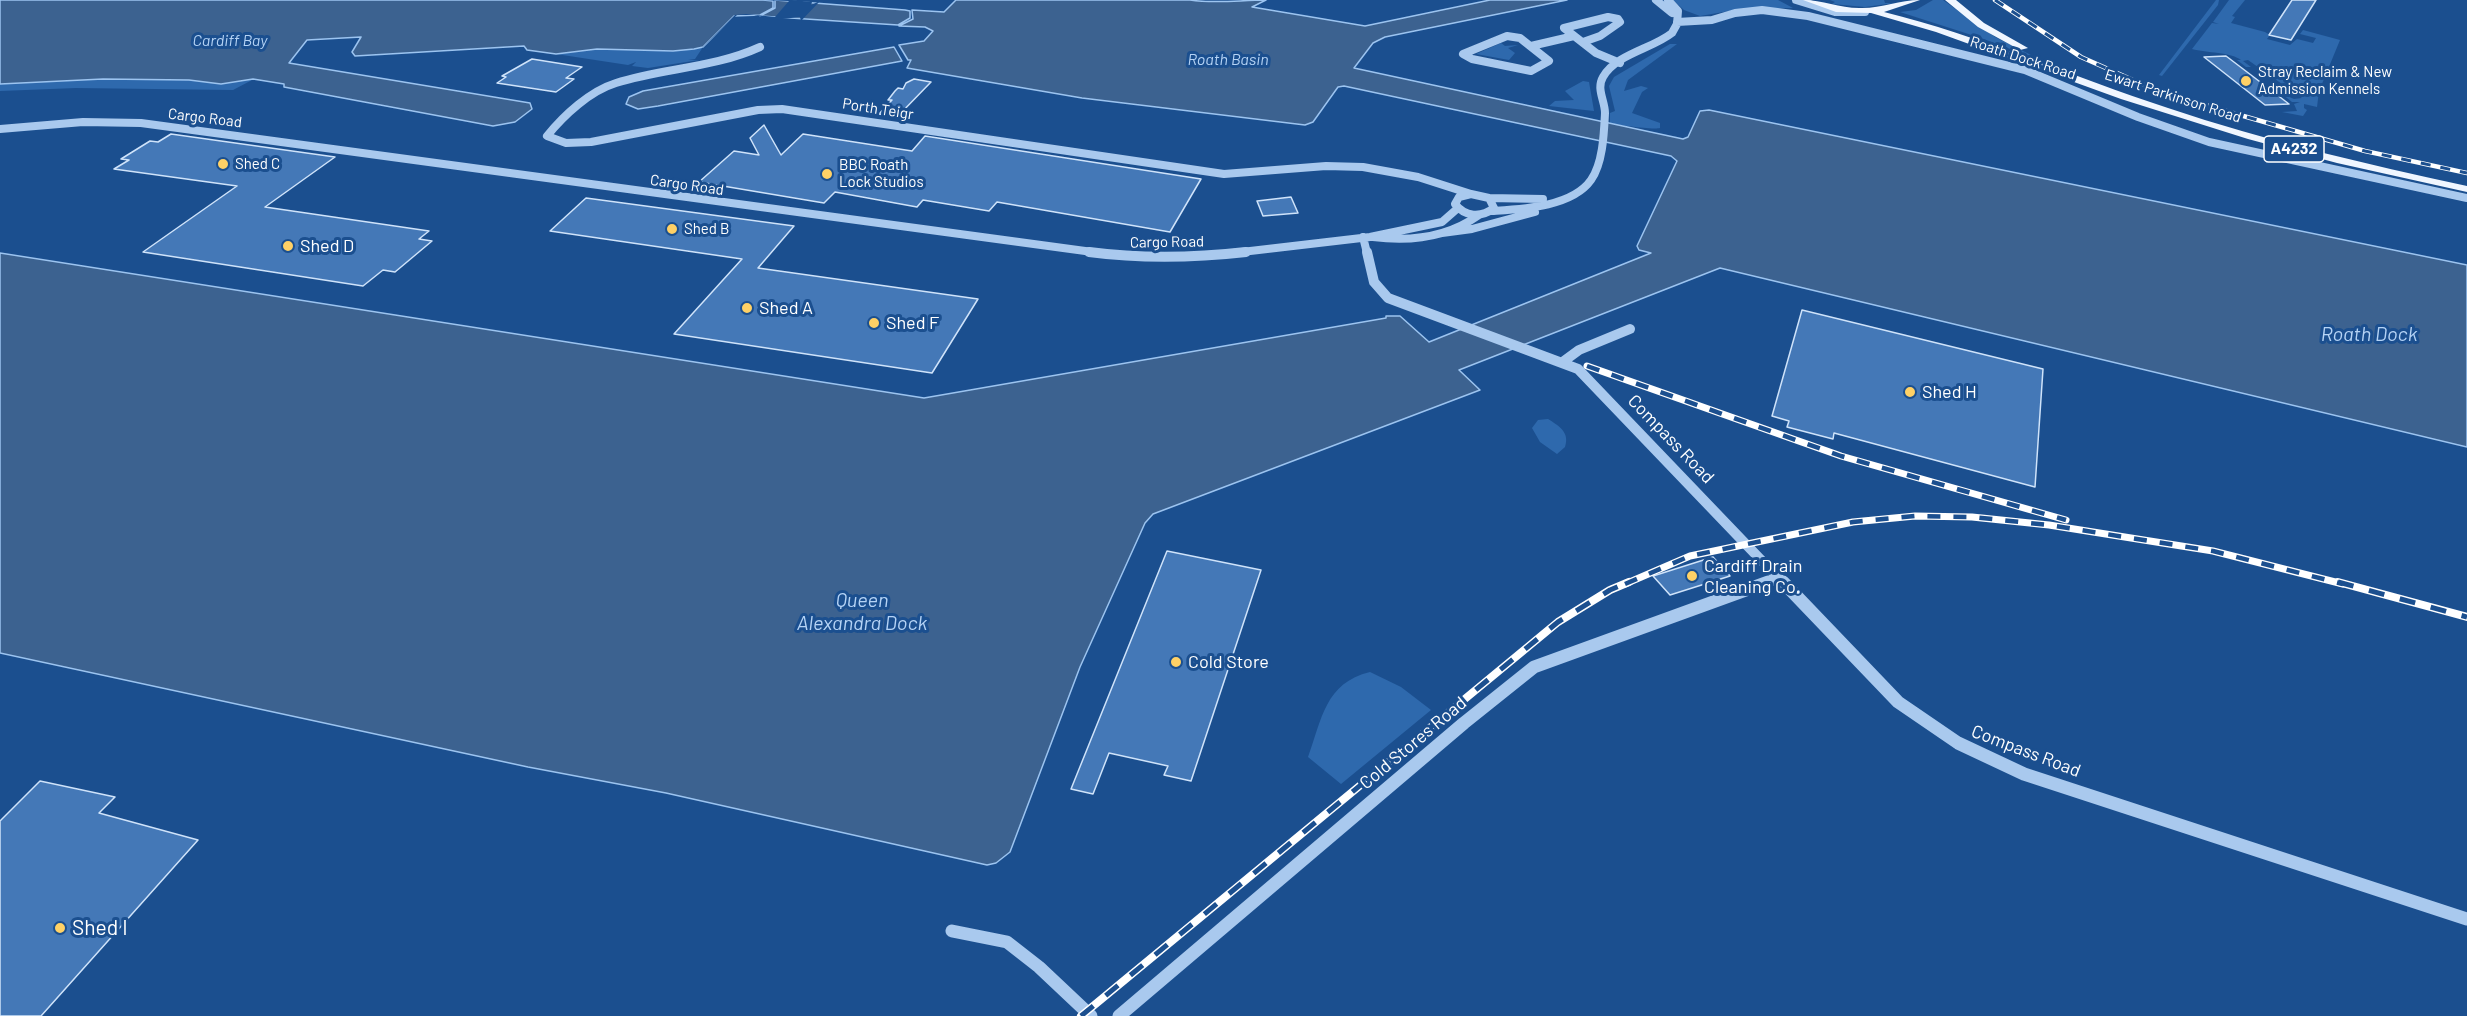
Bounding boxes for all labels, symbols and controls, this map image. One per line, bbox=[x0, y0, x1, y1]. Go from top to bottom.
water label: Cardiff Bay bbox=[193, 31, 267, 51]
street label: Roath Dock Road bbox=[1968, 32, 2078, 84]
water label: Roath Basin bbox=[1187, 50, 1269, 70]
place label: Stray Reclaim & New Admission Kennels bbox=[2258, 63, 2392, 98]
street label: Ewart Parkinson Road bbox=[2102, 65, 2244, 127]
marker: Stray Reclaim & New Admission Kennels bbox=[2239, 74, 2253, 88]
street label: Porth Teigr bbox=[841, 94, 915, 124]
street label: Cargo Road bbox=[167, 105, 243, 131]
road number: A4232 bbox=[2264, 136, 2324, 162]
place label: Shed C bbox=[235, 155, 280, 173]
place label: BBC Roath Lock Studios bbox=[839, 156, 924, 191]
marker: Shed C bbox=[216, 157, 230, 171]
marker: BBC Roath Lock Studios bbox=[820, 167, 834, 181]
street label: Cargo Road bbox=[649, 171, 725, 199]
place label: Shed B bbox=[684, 220, 729, 238]
marker: Shed B bbox=[665, 222, 679, 236]
street label: Cargo Road bbox=[1130, 232, 1204, 252]
place label: Shed D bbox=[300, 235, 354, 257]
marker: Shed D bbox=[281, 239, 295, 253]
place label: Shed A bbox=[759, 297, 813, 319]
marker: Shed A bbox=[740, 301, 754, 315]
place label: Shed F bbox=[886, 312, 939, 334]
marker: Shed F bbox=[867, 316, 881, 330]
water label: Roath Dock bbox=[2321, 322, 2417, 346]
place label: Shed H bbox=[1922, 381, 1977, 403]
marker: Shed H bbox=[1903, 385, 1917, 399]
street label: Compass Road bbox=[1623, 390, 1719, 488]
place label: Cardiff Drain Cleaning Co. bbox=[1704, 555, 1802, 598]
marker: Cardiff Drain Cleaning Co. bbox=[1685, 569, 1699, 583]
water label: Queen Alexandra Dock bbox=[797, 588, 927, 635]
place label: Cold Store bbox=[1188, 651, 1269, 673]
marker: Cold Store bbox=[1169, 655, 1183, 669]
street label: Cold Stores Road bbox=[1355, 692, 1471, 794]
street label: Compass Road bbox=[1968, 720, 2084, 782]
place label: Shed I bbox=[72, 915, 128, 941]
marker: Shed I bbox=[53, 921, 67, 935]

